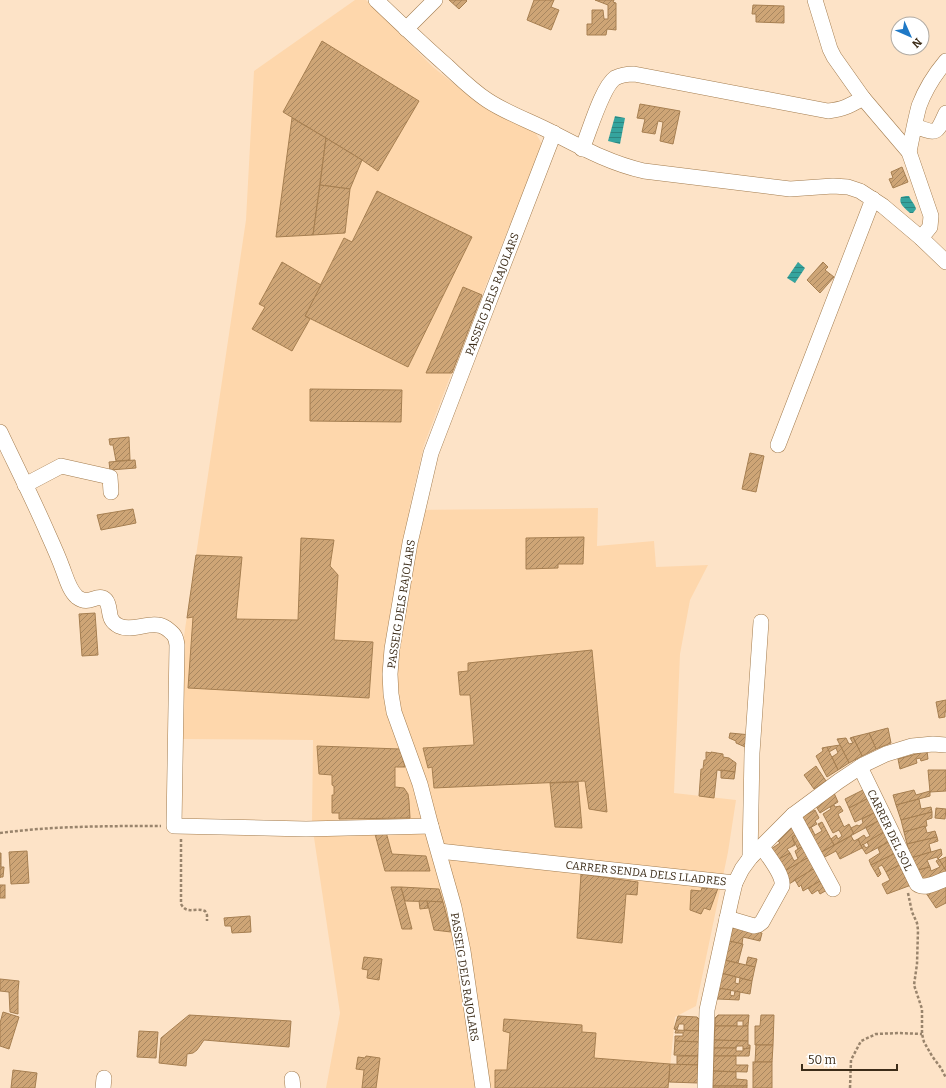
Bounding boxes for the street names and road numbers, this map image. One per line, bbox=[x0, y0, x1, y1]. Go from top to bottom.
street label: PASSEIG DELS RAJOLARS bbox=[463, 231, 522, 357]
street label: PASSEIG DELS RAJOLARS bbox=[385, 539, 418, 670]
street label: CARRER DEL SOL bbox=[864, 787, 915, 873]
street label: CARRER SENDA DELS LLADRES bbox=[565, 859, 727, 888]
street label: PASSEIG DELS RAJOLARS bbox=[448, 912, 481, 1043]

